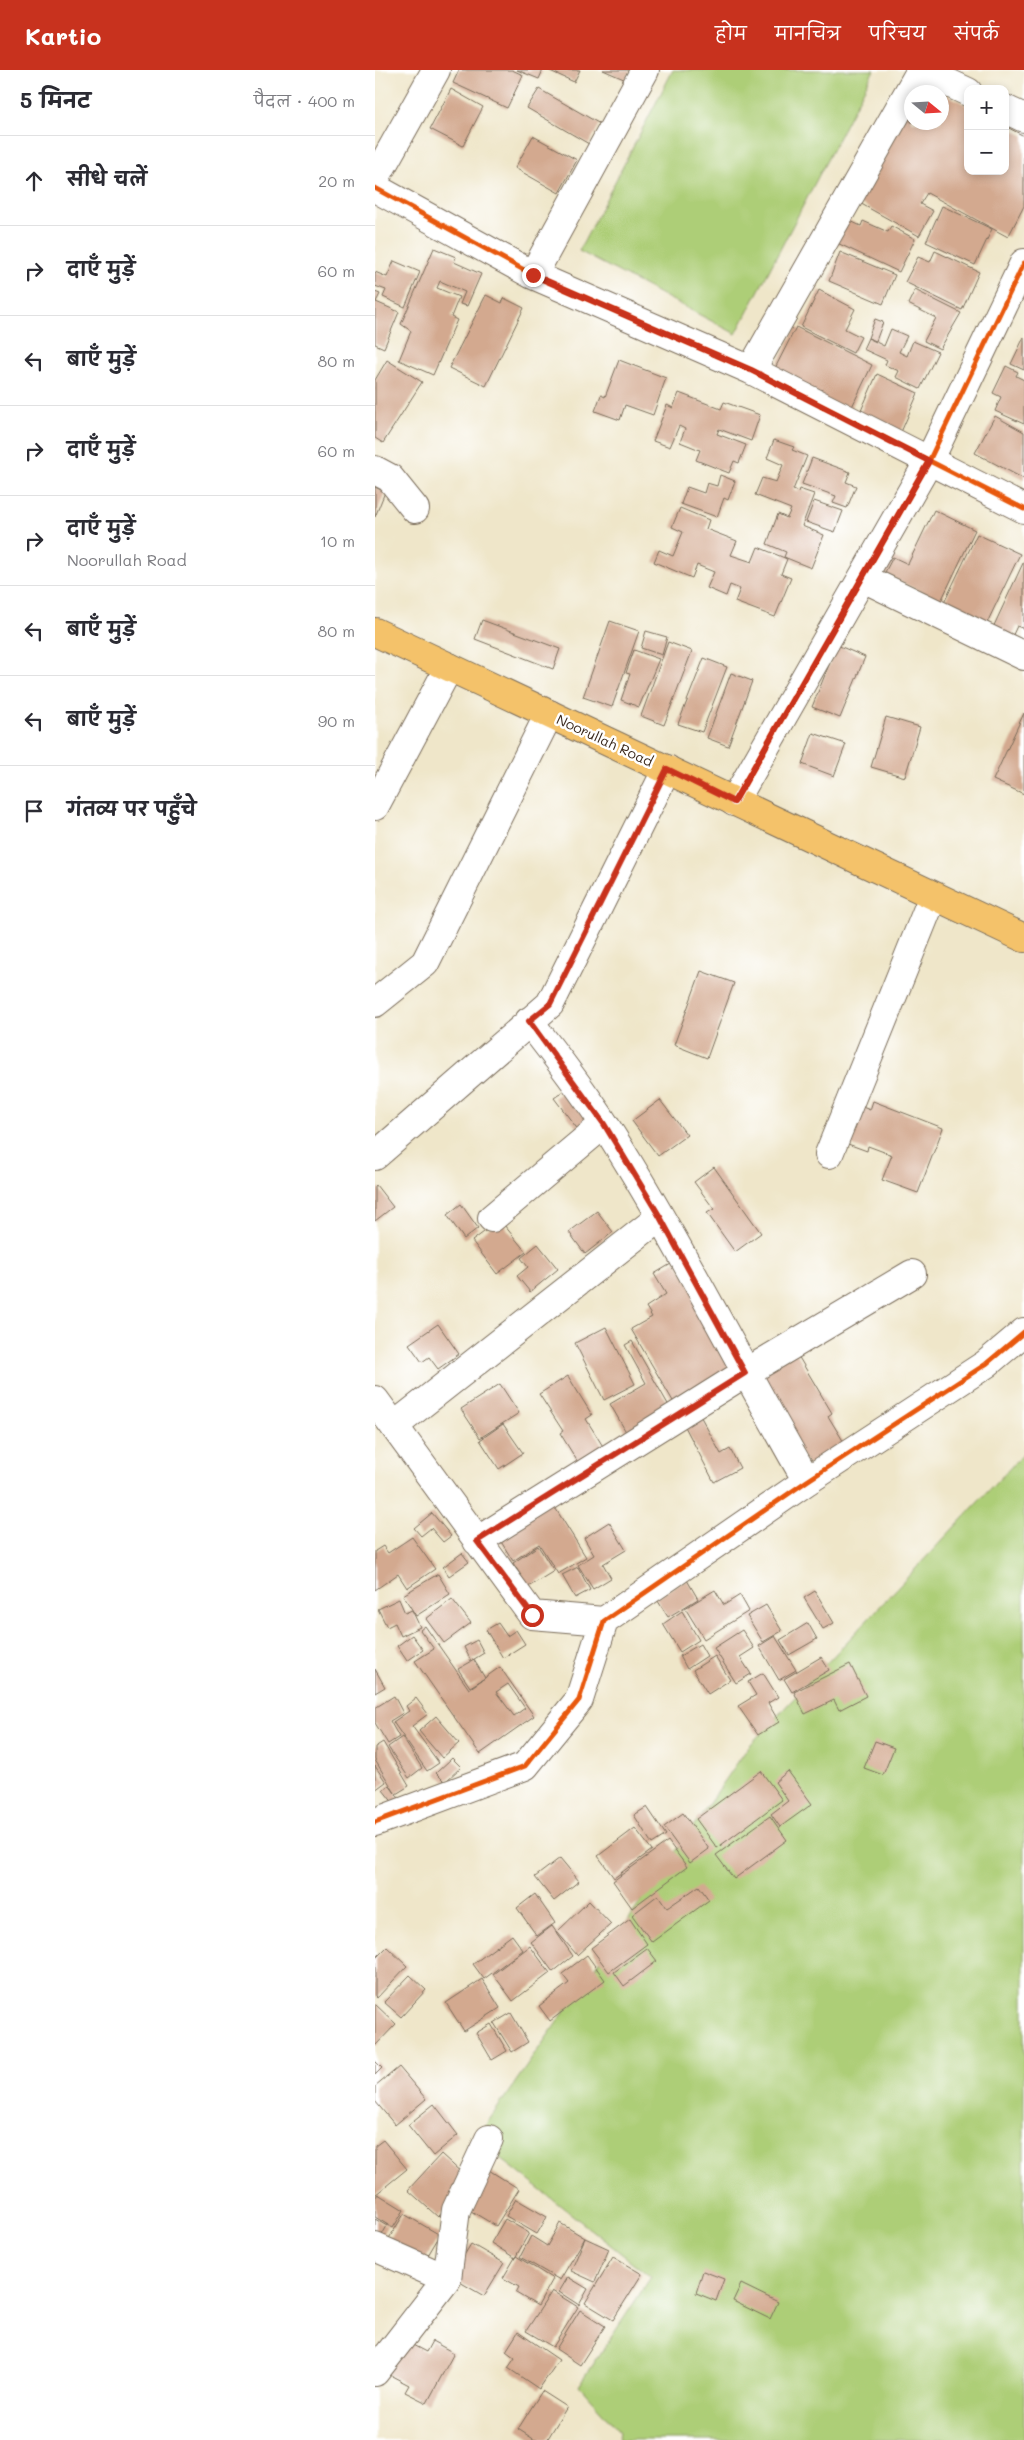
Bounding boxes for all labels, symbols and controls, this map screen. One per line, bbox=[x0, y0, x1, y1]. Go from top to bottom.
text: Kartio bbox=[25, 20, 101, 51]
text: होम bbox=[715, 21, 747, 45]
text: मानचित्र bbox=[775, 21, 841, 45]
text: परिचय bbox=[869, 21, 926, 45]
text: संपर्क bbox=[954, 21, 999, 45]
north arrow bbox=[904, 85, 949, 130]
map controls bbox=[964, 85, 1009, 175]
button: + bbox=[964, 85, 1009, 130]
text: 5 मिनट bbox=[20, 86, 91, 113]
text: पैदल · 400 m bbox=[254, 90, 355, 111]
button: − bbox=[964, 130, 1009, 175]
text: सीधे चलें bbox=[67, 166, 147, 191]
icon: ahead bbox=[20, 167, 48, 195]
text: 20 m bbox=[318, 170, 355, 191]
text: दाएँ मुड़ें bbox=[67, 256, 135, 281]
icon: right bbox=[20, 257, 48, 285]
text: 60 m bbox=[318, 260, 355, 281]
route end bbox=[522, 264, 545, 287]
text: बाएँ मुड़ें bbox=[67, 346, 136, 371]
icon: left bbox=[20, 347, 48, 375]
text: 80 m bbox=[318, 350, 355, 371]
text: दाएँ मुड़ें bbox=[67, 436, 135, 461]
icon: right bbox=[20, 437, 48, 465]
text: 60 m bbox=[318, 440, 355, 461]
text: दाएँ मुड़ें bbox=[67, 515, 135, 540]
icon: right bbox=[20, 527, 48, 555]
text: 10 m bbox=[320, 530, 355, 551]
text: Noorullah Road bbox=[67, 549, 187, 570]
text: बाएँ मुड़ें bbox=[67, 616, 136, 641]
icon: left bbox=[20, 617, 48, 645]
text: 80 m bbox=[318, 620, 355, 641]
text: बाएँ मुड़ें bbox=[67, 706, 136, 731]
icon: left bbox=[20, 707, 48, 735]
street label: Noorullah Road bbox=[554, 709, 657, 771]
text: 90 m bbox=[318, 710, 355, 731]
text: गंतव्य पर पहुँचे bbox=[67, 796, 196, 821]
icon: arrive bbox=[20, 797, 48, 825]
route start bbox=[521, 1604, 544, 1627]

